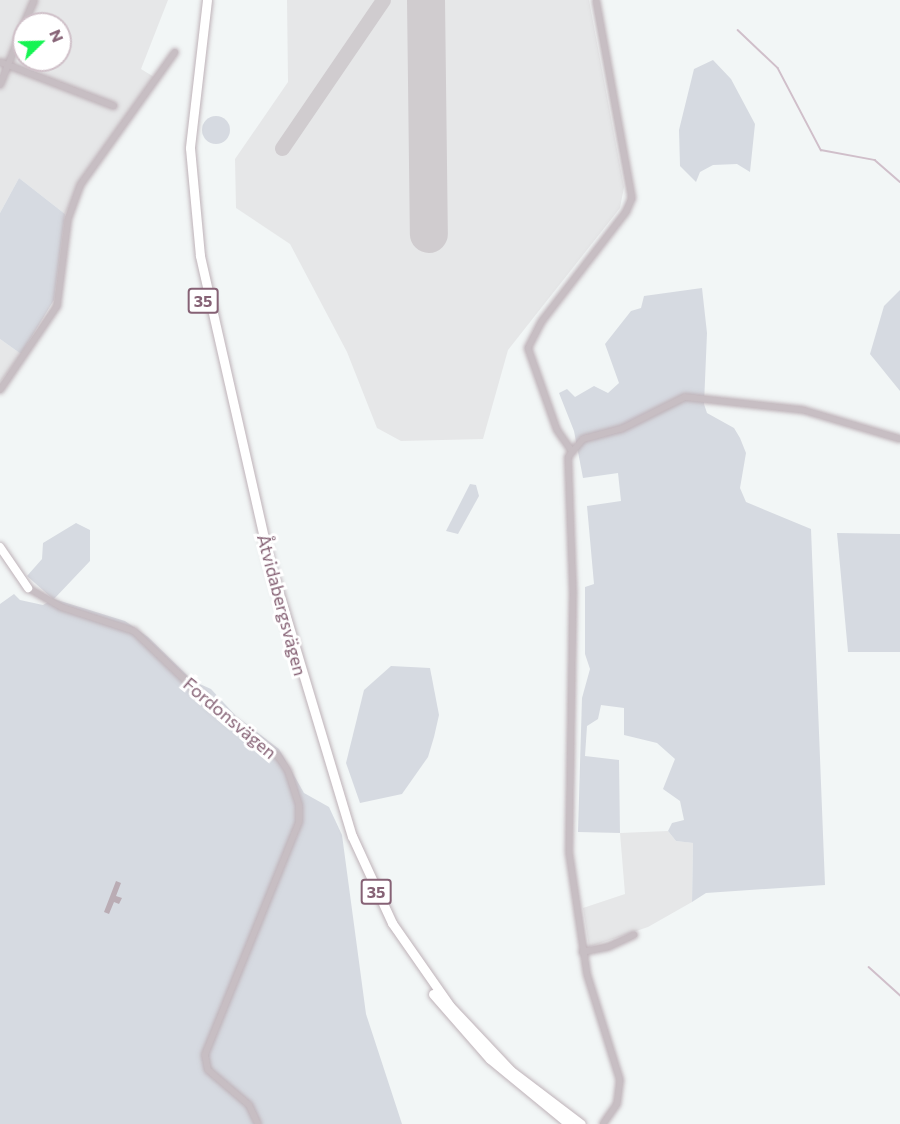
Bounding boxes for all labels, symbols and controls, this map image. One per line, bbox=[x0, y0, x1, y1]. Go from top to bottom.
north arrow bbox=[12, 12, 72, 72]
text: N bbox=[46, 26, 68, 45]
road number: 35 bbox=[186, 288, 220, 314]
street label: Åtvidabergsvägen bbox=[253, 532, 311, 678]
street label: Fordonsvägen bbox=[179, 673, 281, 763]
road number: 35 bbox=[360, 879, 392, 905]

